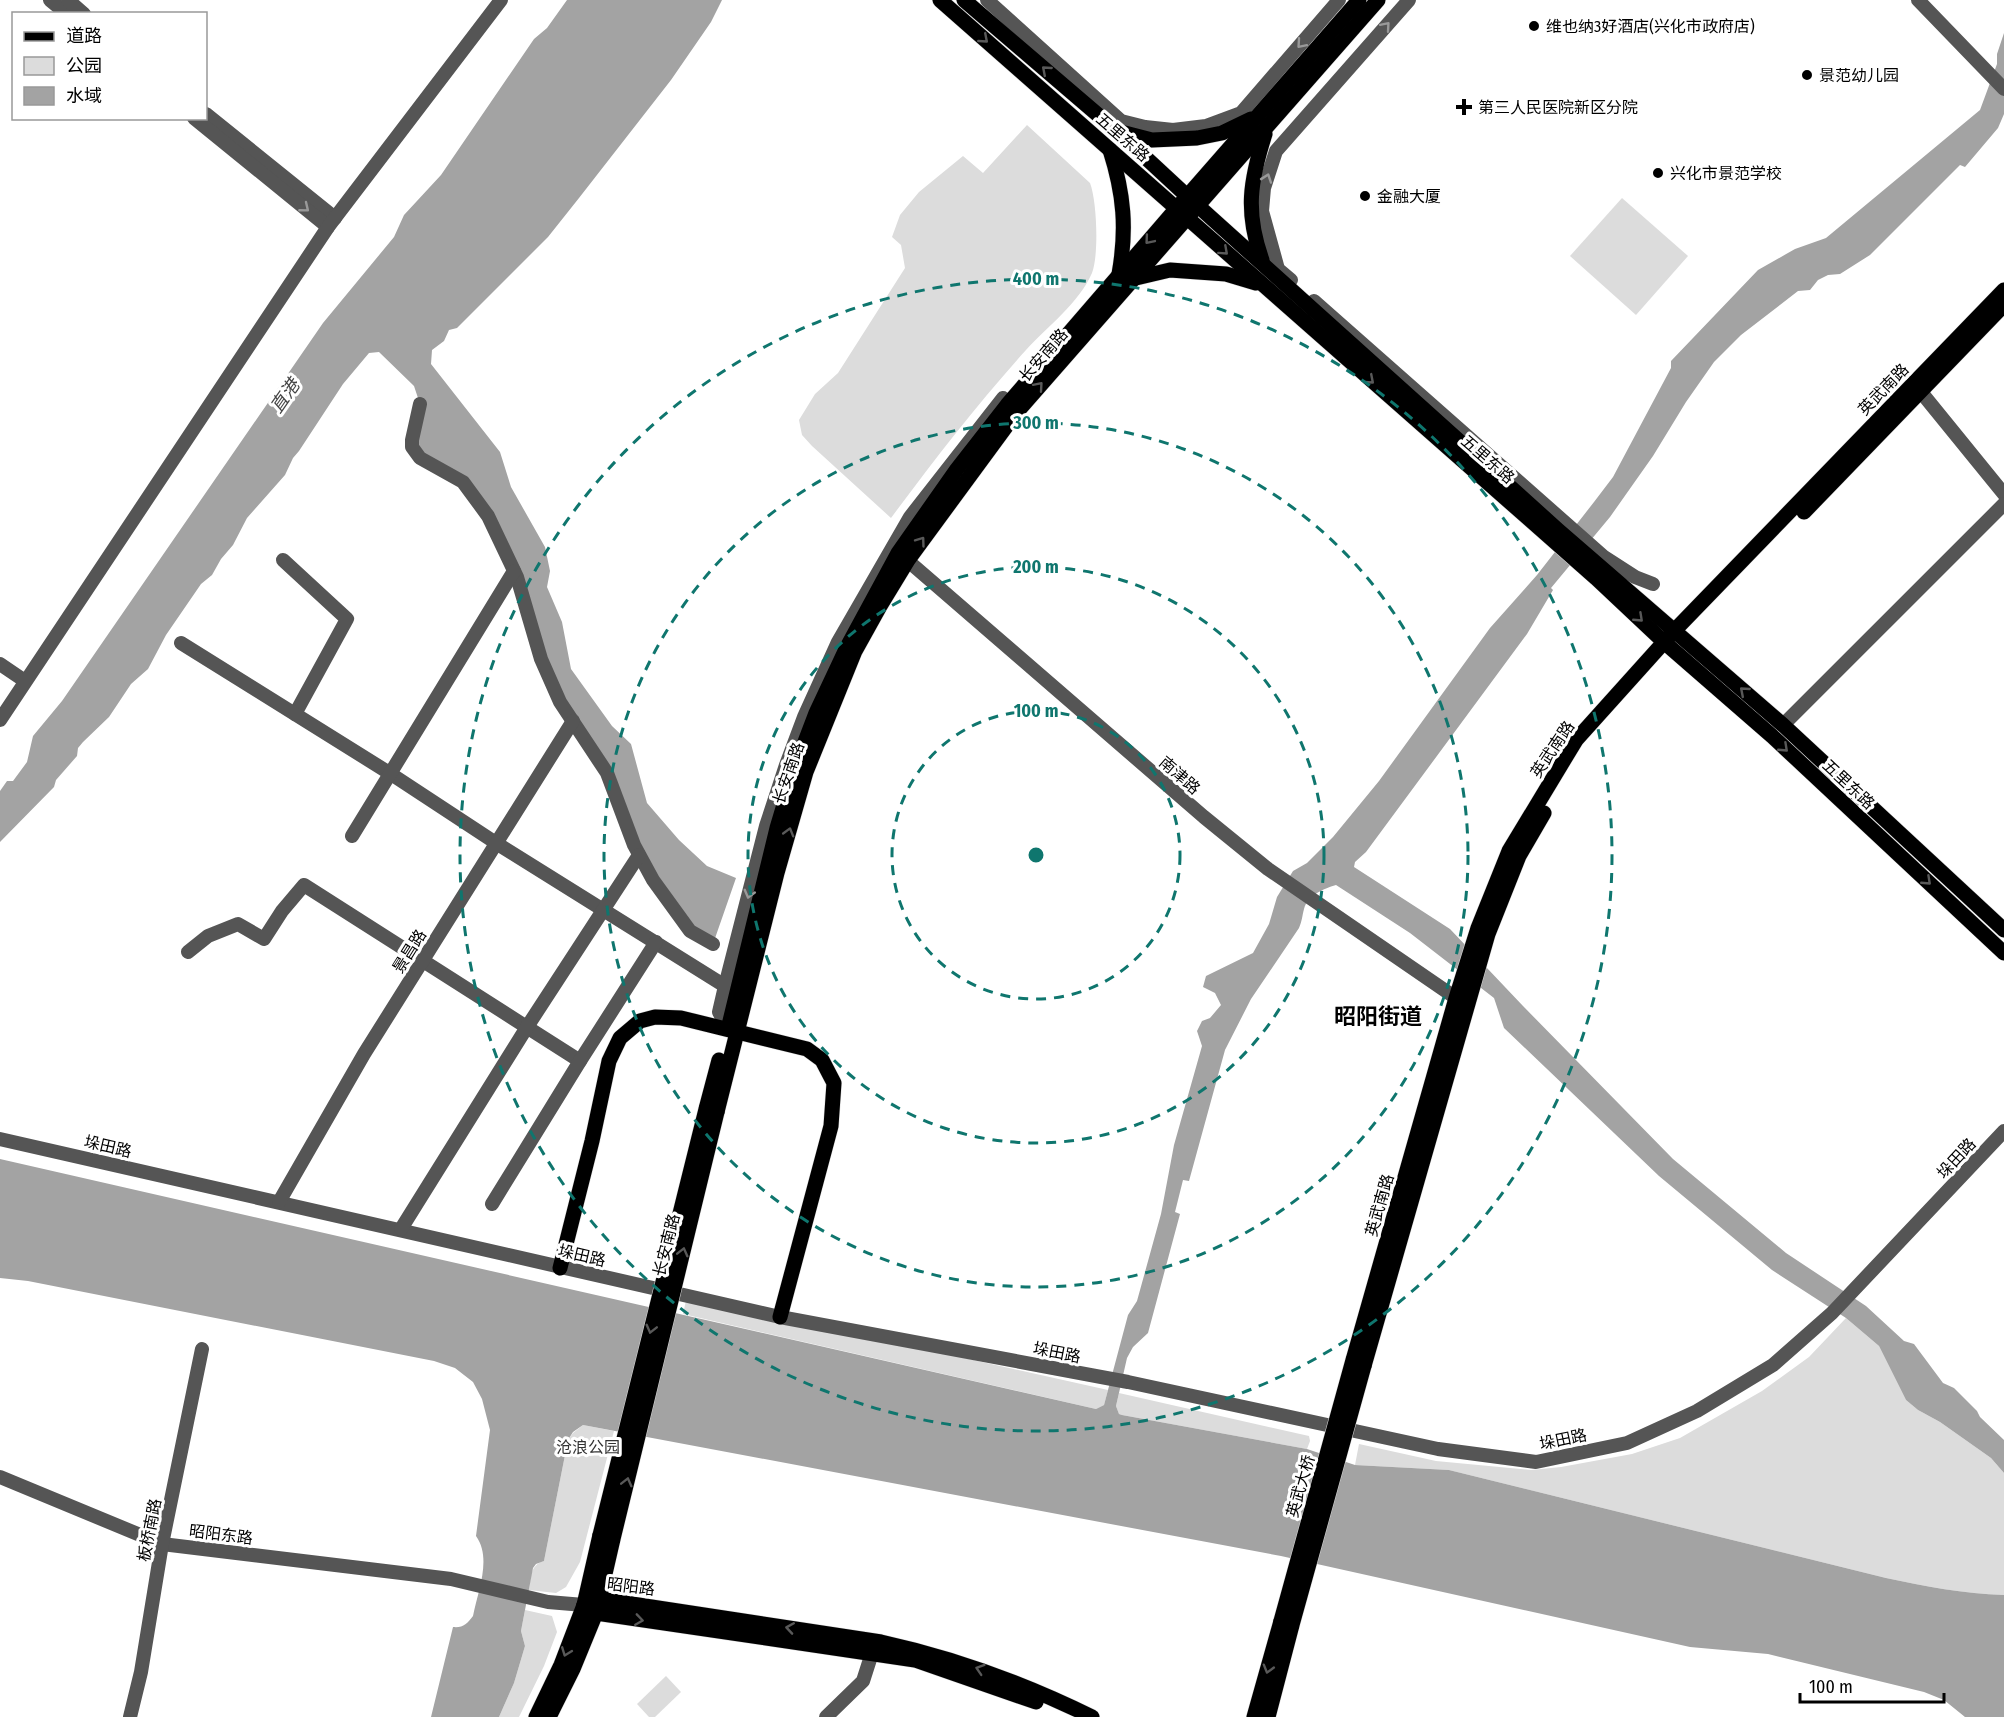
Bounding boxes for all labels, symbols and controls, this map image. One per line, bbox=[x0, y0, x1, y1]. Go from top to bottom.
legend bbox=[12, 12, 207, 120]
place label: 维也纳3好酒店(兴化市政府店) bbox=[1546, 17, 1755, 36]
marker: 维也纳3好酒店(兴化市政府店) bbox=[1527, 19, 1541, 33]
one-way arrow bbox=[1379, 22, 1390, 33]
text: 道路 bbox=[66, 25, 102, 47]
one-way arrow bbox=[977, 32, 987, 43]
one-way arrow bbox=[1297, 37, 1308, 48]
text: 公园 bbox=[66, 55, 102, 77]
one-way arrow bbox=[1042, 66, 1053, 77]
place label: 景范幼儿园 bbox=[1819, 66, 1899, 85]
marker: 景范幼儿园 bbox=[1800, 68, 1814, 82]
text: 水域 bbox=[66, 85, 102, 107]
marker: 第三人民医院新区分院 bbox=[1455, 98, 1473, 116]
place label: 第三人民医院新区分院 bbox=[1478, 98, 1638, 117]
street label: 五里东路 bbox=[1092, 109, 1153, 166]
place label: 兴化市景范学校 bbox=[1670, 164, 1782, 183]
marker: 兴化市景范学校 bbox=[1651, 166, 1665, 180]
one-way arrow bbox=[1260, 173, 1272, 184]
place label: 金融大厦 bbox=[1377, 187, 1441, 206]
marker: 金融大厦 bbox=[1358, 189, 1372, 203]
one-way arrow bbox=[298, 201, 309, 212]
one-way arrow bbox=[1145, 234, 1156, 245]
one-way arrow bbox=[1218, 244, 1228, 255]
text: 400 m bbox=[1013, 268, 1059, 290]
street label: 长安南路 bbox=[1015, 325, 1072, 386]
street label: 英武南路 bbox=[1854, 360, 1912, 419]
water label: 直港 bbox=[266, 372, 306, 417]
one-way arrow bbox=[1364, 373, 1374, 384]
one-way arrow bbox=[1032, 382, 1043, 393]
text: 300 m bbox=[1012, 412, 1059, 434]
street label: 五里东路 bbox=[1457, 431, 1518, 488]
one-way arrow bbox=[914, 537, 925, 548]
text: 200 m bbox=[1012, 556, 1059, 578]
one-way arrow bbox=[1632, 611, 1642, 622]
one-way arrow bbox=[1740, 688, 1751, 699]
text: 100 m bbox=[1014, 700, 1058, 722]
street label: 英武南路 bbox=[1527, 717, 1578, 781]
street label: 长安南路 bbox=[769, 740, 808, 807]
one-way arrow bbox=[1778, 741, 1788, 752]
street label: 南津路 bbox=[1155, 752, 1204, 798]
street label: 五里东路 bbox=[1819, 756, 1879, 813]
one-way arrow bbox=[782, 827, 794, 837]
centre of rings bbox=[1026, 845, 1046, 865]
one-way arrow bbox=[1920, 874, 1930, 885]
one-way arrow bbox=[743, 889, 756, 899]
street label: 景昌路 bbox=[389, 926, 430, 977]
district label: 昭阳街道 bbox=[1334, 1003, 1422, 1030]
street label: 垛田路 bbox=[82, 1132, 133, 1161]
street label: 垛田路 bbox=[1933, 1134, 1980, 1182]
street label: 英武南路 bbox=[1362, 1172, 1397, 1239]
street label: 长安南路 bbox=[650, 1212, 683, 1278]
street label: 垛田路 bbox=[556, 1241, 607, 1270]
one-way arrow bbox=[675, 1247, 688, 1257]
one-way arrow bbox=[646, 1324, 659, 1334]
street label: 垛田路 bbox=[1032, 1339, 1082, 1366]
street label: 垛田路 bbox=[1538, 1425, 1589, 1454]
park label: 沧浪公园 bbox=[556, 1438, 620, 1457]
street label: 英武大桥 bbox=[1283, 1453, 1318, 1520]
one-way arrow bbox=[619, 1478, 632, 1488]
street label: 板桥南路 bbox=[134, 1497, 165, 1563]
street label: 昭阳东路 bbox=[188, 1521, 254, 1548]
street label: 昭阳路 bbox=[606, 1574, 656, 1599]
one-way arrow bbox=[635, 1613, 644, 1625]
one-way arrow bbox=[786, 1622, 795, 1634]
one-way arrow bbox=[561, 1645, 573, 1656]
one-way arrow bbox=[975, 1664, 986, 1677]
one-way arrow bbox=[1262, 1664, 1275, 1674]
scale bar bbox=[1800, 1666, 1944, 1704]
text: 100 m bbox=[1809, 1676, 1853, 1698]

